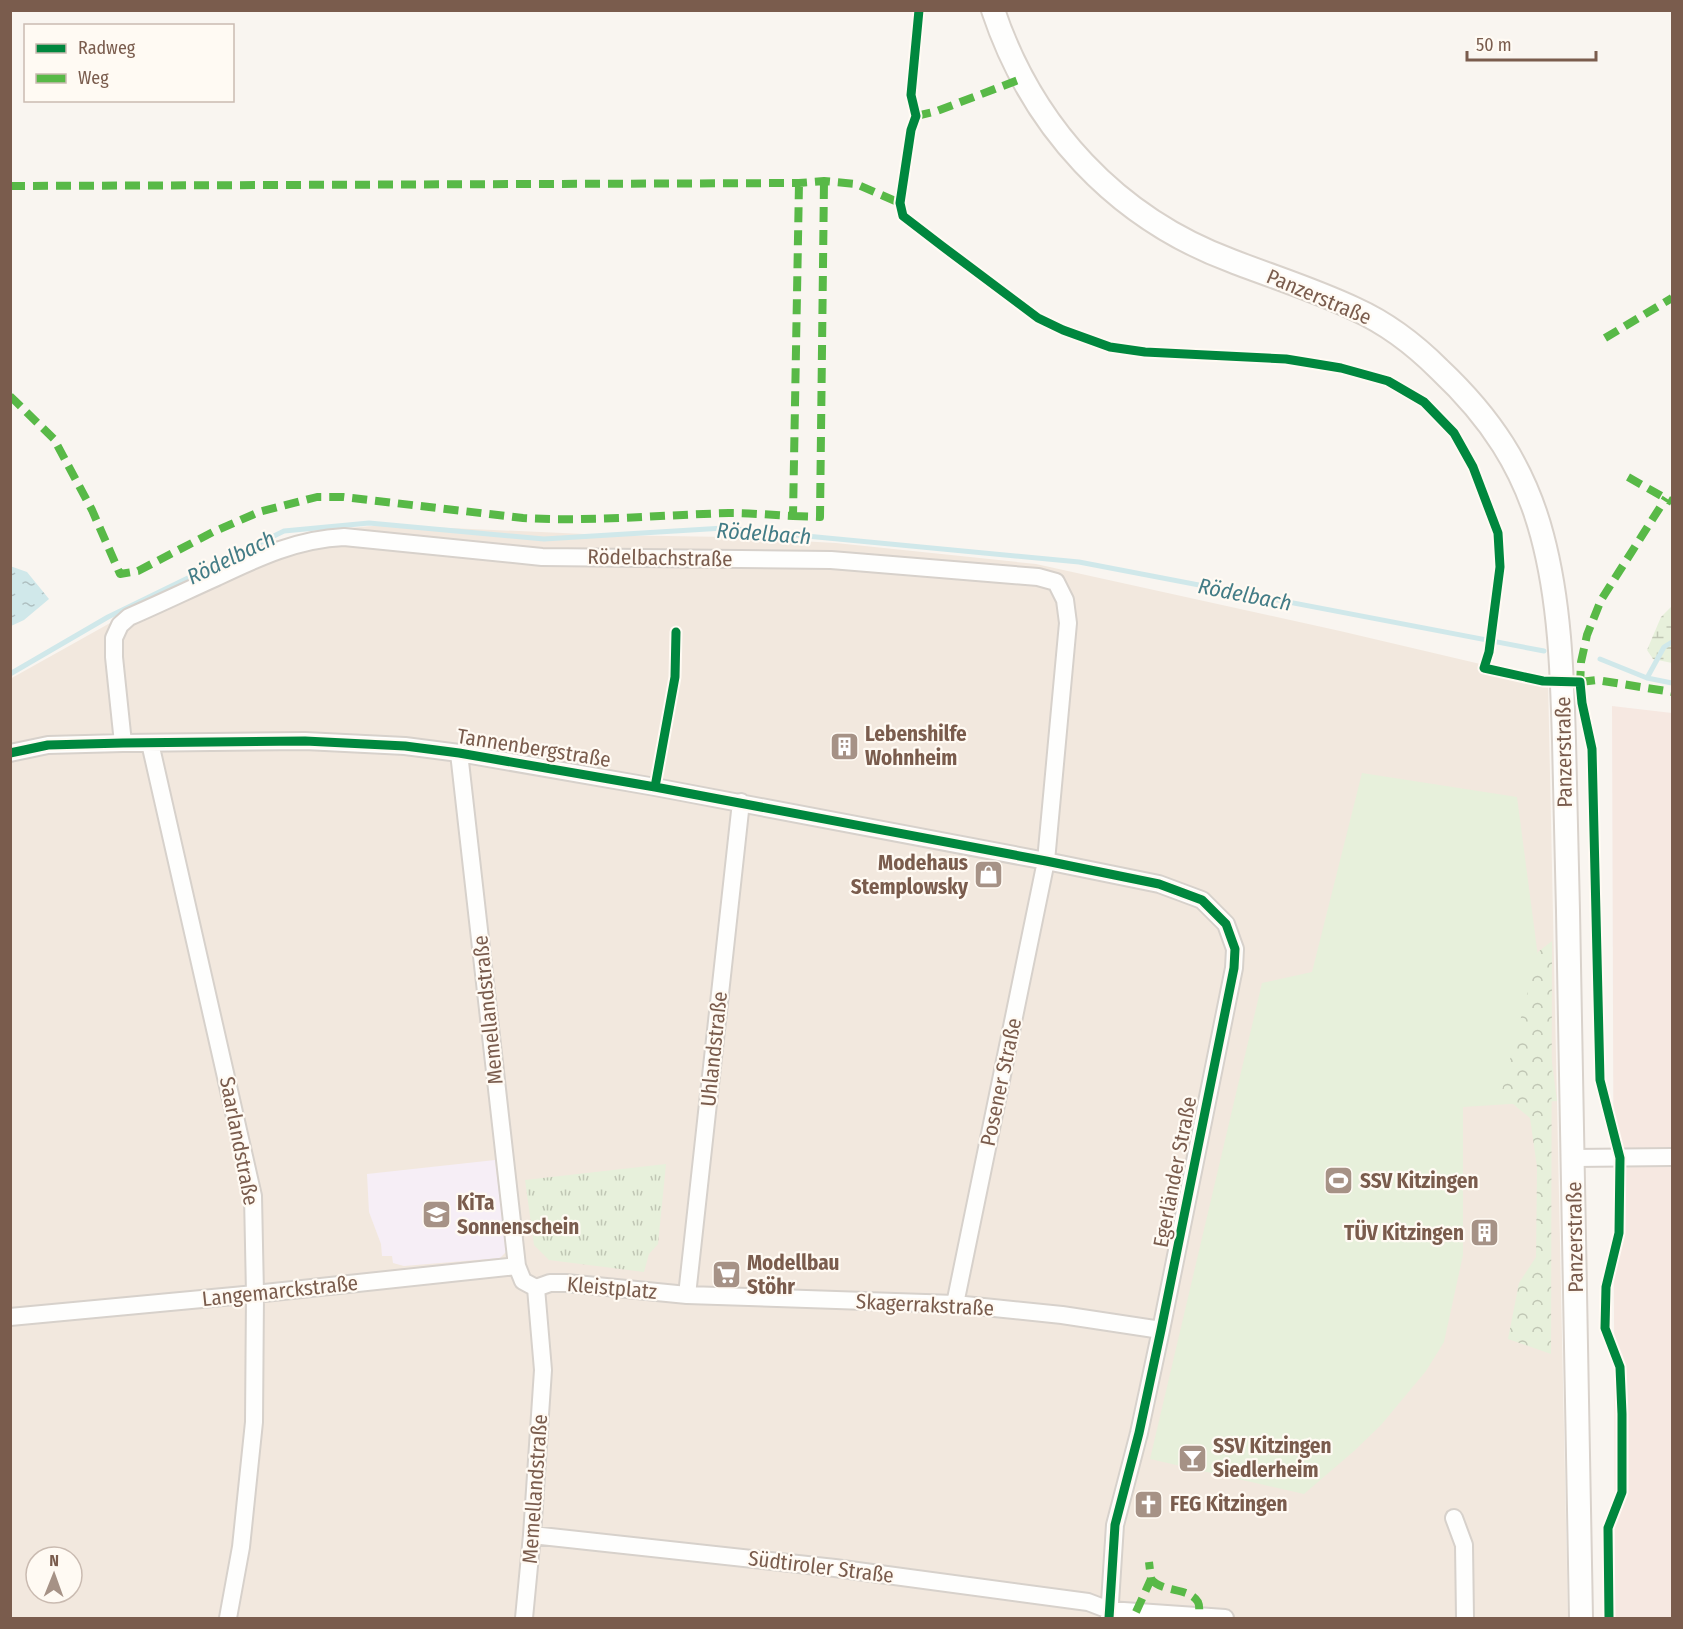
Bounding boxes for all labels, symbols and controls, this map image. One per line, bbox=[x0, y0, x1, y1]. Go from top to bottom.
legend bbox=[24, 24, 234, 102]
scale bar bbox=[1467, 24, 1596, 62]
text: 50 m bbox=[1476, 34, 1512, 56]
text: Radweg bbox=[78, 37, 136, 59]
text: Weg bbox=[78, 67, 109, 89]
street label: Panzerstraße bbox=[1263, 263, 1375, 331]
water label: Rödelbach bbox=[716, 517, 812, 550]
water label: Rödelbach bbox=[183, 525, 280, 590]
street label: Rödelbachstraße bbox=[587, 544, 733, 572]
water label: Rödelbach bbox=[1196, 572, 1294, 617]
street label: Panzerstraße bbox=[1550, 696, 1578, 808]
place label: Lebenshilfe Wohnheim bbox=[865, 721, 967, 771]
street label: Tannenbergstraße bbox=[455, 723, 613, 773]
building icon: Lebenshilfe Wohnheim bbox=[828, 730, 860, 762]
place label: Modehaus Stemplowsky bbox=[851, 850, 969, 900]
shop icon: Modehaus Stemplowsky bbox=[973, 859, 1005, 891]
street label: Memellandstraße bbox=[467, 934, 509, 1086]
street label: Uhlandstraße bbox=[695, 990, 733, 1108]
street label: Posener Straße bbox=[975, 1016, 1027, 1148]
street label: Saarlandstraße bbox=[214, 1074, 264, 1208]
street label: Egerländer Straße bbox=[1148, 1094, 1202, 1250]
sports icon: SSV Kitzingen bbox=[1323, 1165, 1355, 1197]
place label: SSV Kitzingen bbox=[1360, 1168, 1478, 1194]
street label: Panzerstraße bbox=[1561, 1181, 1589, 1293]
place label: KiTa Sonnenschein bbox=[457, 1190, 579, 1240]
school or university icon: KiTa Sonnenschein bbox=[420, 1199, 452, 1231]
building icon: TÜV Kitzingen bbox=[1469, 1217, 1501, 1249]
place label: TÜV Kitzingen bbox=[1344, 1219, 1464, 1246]
place label: Modellbau Stöhr bbox=[747, 1250, 839, 1300]
supermarket icon: Modellbau Stöhr bbox=[710, 1259, 742, 1291]
street label: Langemarckstraße bbox=[201, 1270, 359, 1312]
street label: Kleistplatz bbox=[566, 1271, 658, 1305]
street label: Skagerrakstraße bbox=[855, 1288, 995, 1322]
street label: Memellandstraße bbox=[517, 1413, 553, 1565]
place label: SSV Kitzingen Siedlerheim bbox=[1213, 1433, 1331, 1483]
bar icon: SSV Kitzingen Siedlerheim bbox=[1176, 1442, 1208, 1474]
church icon: FEG Kitzingen bbox=[1133, 1488, 1165, 1520]
place label: FEG Kitzingen bbox=[1170, 1491, 1288, 1517]
north arrow bbox=[24, 1545, 84, 1605]
street label: Südtiroler Straße bbox=[747, 1545, 895, 1589]
text: N bbox=[49, 1551, 59, 1570]

